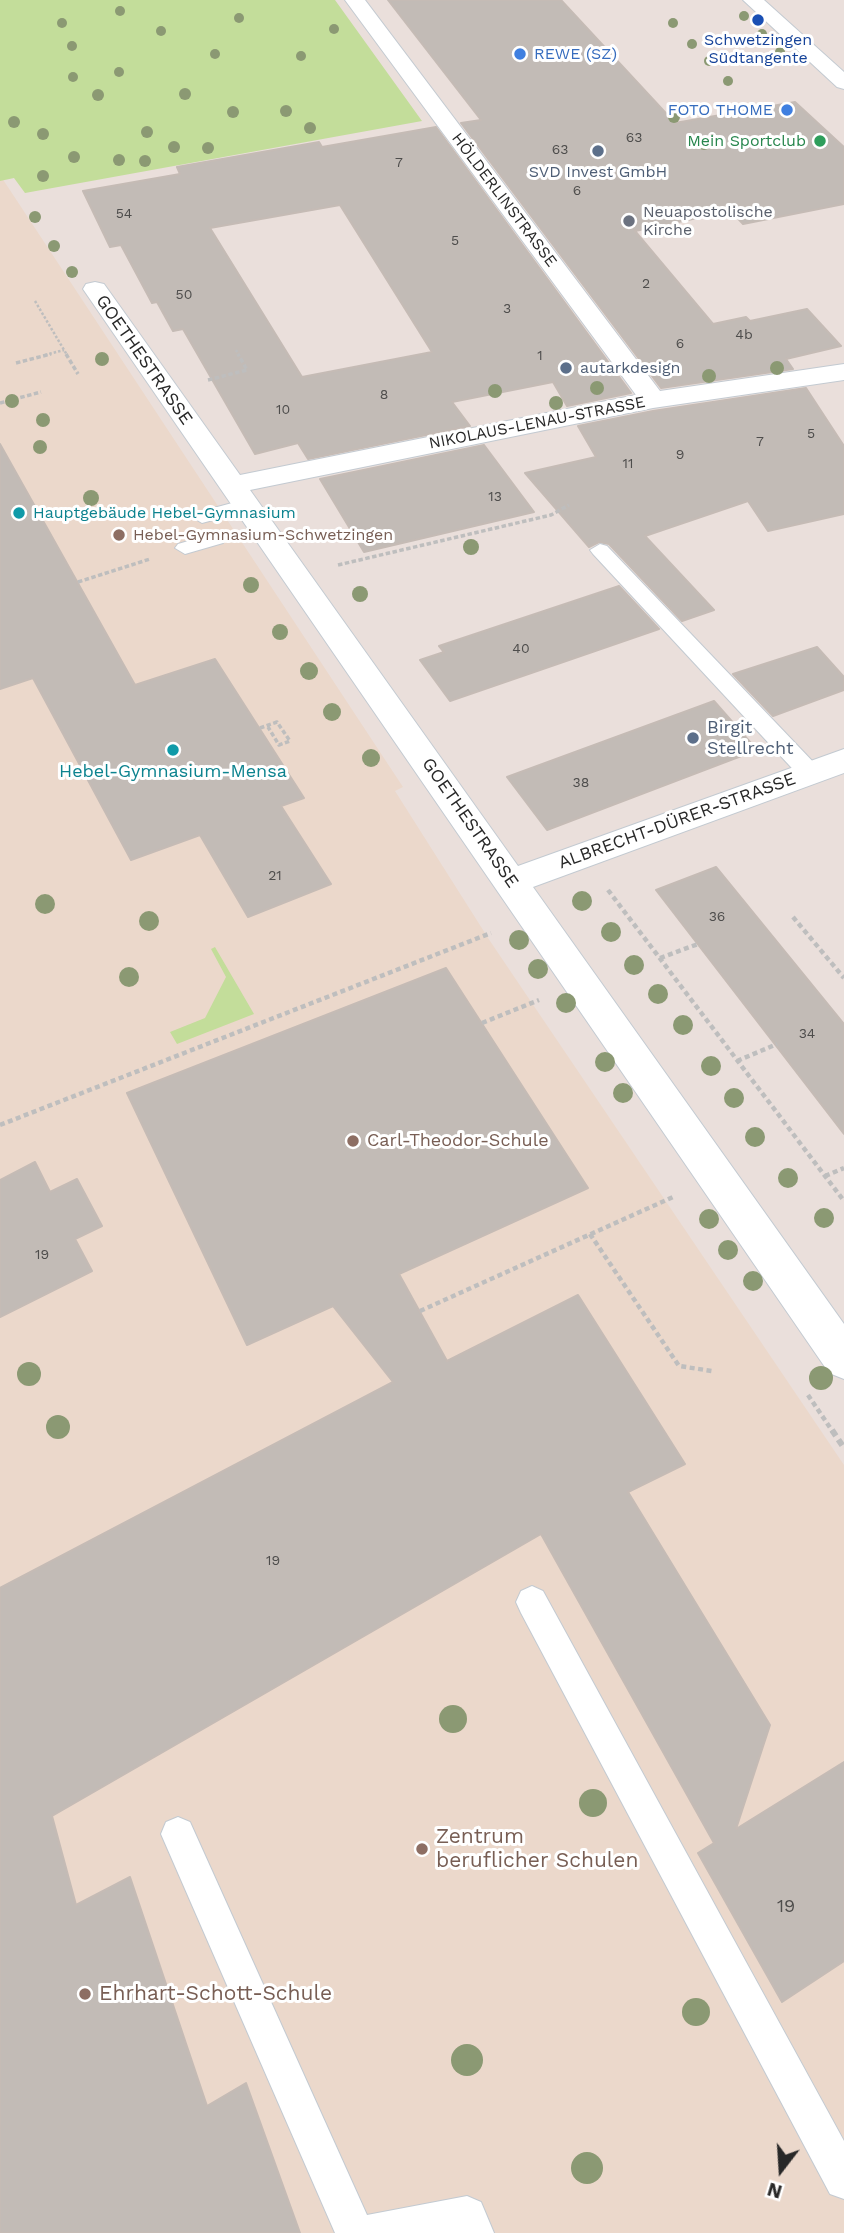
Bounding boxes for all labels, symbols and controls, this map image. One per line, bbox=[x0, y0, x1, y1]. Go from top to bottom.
marker: Schwetzingen Südtangente bbox=[750, 12, 766, 28]
place label: Schwetzingen Südtangente bbox=[704, 30, 812, 68]
place label: REWE (SZ) bbox=[534, 44, 617, 64]
marker: REWE (SZ) bbox=[512, 46, 528, 62]
place label: FOTO THOME bbox=[668, 100, 773, 120]
marker: FOTO THOME bbox=[779, 102, 795, 118]
street label: HÖLDERLINSTRASSE bbox=[447, 129, 561, 271]
house number: 63 bbox=[626, 130, 642, 146]
place label: Mein Sportclub bbox=[687, 131, 806, 151]
marker: Mein Sportclub bbox=[812, 133, 828, 149]
house number: 63 bbox=[552, 142, 568, 158]
marker: SVD Invest GmbH bbox=[590, 143, 606, 159]
house number: 7 bbox=[395, 155, 403, 171]
place label: SVD Invest GmbH bbox=[529, 162, 667, 182]
house number: 6 bbox=[573, 183, 581, 199]
place label: Neuapostolische Kirche bbox=[643, 202, 773, 240]
house number: 54 bbox=[116, 206, 132, 222]
marker: Neuapostolische Kirche bbox=[621, 213, 637, 229]
house number: 5 bbox=[451, 233, 459, 249]
house number: 2 bbox=[642, 276, 650, 292]
house number: 50 bbox=[176, 287, 192, 303]
street label: GOETHESTRASSE bbox=[91, 291, 197, 429]
house number: 3 bbox=[503, 301, 511, 317]
house number: 4b bbox=[735, 327, 753, 343]
house number: 6 bbox=[676, 336, 684, 352]
house number: 1 bbox=[537, 348, 543, 364]
place label: autarkdesign bbox=[580, 358, 680, 378]
marker: autarkdesign bbox=[558, 360, 574, 376]
house number: 8 bbox=[380, 387, 388, 403]
street label: NIKOLAUS-LENAU-STRASSE bbox=[427, 393, 647, 453]
house number: 10 bbox=[276, 402, 290, 418]
house number: 5 bbox=[807, 426, 815, 442]
house number: 7 bbox=[756, 434, 764, 450]
house number: 9 bbox=[676, 447, 684, 463]
house number: 11 bbox=[623, 456, 633, 472]
house number: 13 bbox=[488, 489, 502, 505]
place label: Hauptgebäude Hebel-Gymnasium bbox=[33, 503, 296, 523]
marker: Hauptgebäude Hebel-Gymnasium bbox=[11, 505, 27, 521]
place label: Hebel-Gymnasium-Schwetzingen bbox=[133, 525, 393, 545]
marker: Hebel-Gymnasium-Schwetzingen bbox=[111, 527, 127, 543]
house number: 40 bbox=[512, 641, 530, 657]
place label: Birgit Stellrecht bbox=[707, 717, 794, 760]
marker: Birgit Stellrecht bbox=[685, 730, 701, 746]
marker: Hebel-Gymnasium-Mensa bbox=[165, 742, 181, 758]
street label: GOETHESTRASSE bbox=[417, 754, 523, 892]
place label: Hebel-Gymnasium-Mensa bbox=[59, 761, 287, 783]
street label: ALBRECHT-DÜRER-STRASSE bbox=[555, 768, 799, 874]
house number: 38 bbox=[573, 775, 589, 791]
house number: 21 bbox=[268, 868, 282, 884]
house number: 36 bbox=[709, 909, 725, 925]
house number: 34 bbox=[799, 1026, 815, 1042]
place label: Carl-Theodor-Schule bbox=[367, 1130, 549, 1152]
marker: Carl-Theodor-Schule bbox=[345, 1133, 361, 1149]
house number: 19 bbox=[35, 1247, 49, 1263]
house number: 19 bbox=[266, 1553, 280, 1569]
place label: Zentrum beruflicher Schulen bbox=[436, 1824, 638, 1874]
marker: Zentrum beruflicher Schulen bbox=[414, 1841, 430, 1857]
house number: 19 bbox=[777, 1896, 795, 1918]
place label: Ehrhart-Schott-Schule bbox=[99, 1981, 332, 2007]
marker: Ehrhart-Schott-Schule bbox=[77, 1986, 93, 2002]
north arrow bbox=[746, 2135, 816, 2205]
text: N bbox=[765, 2178, 785, 2204]

